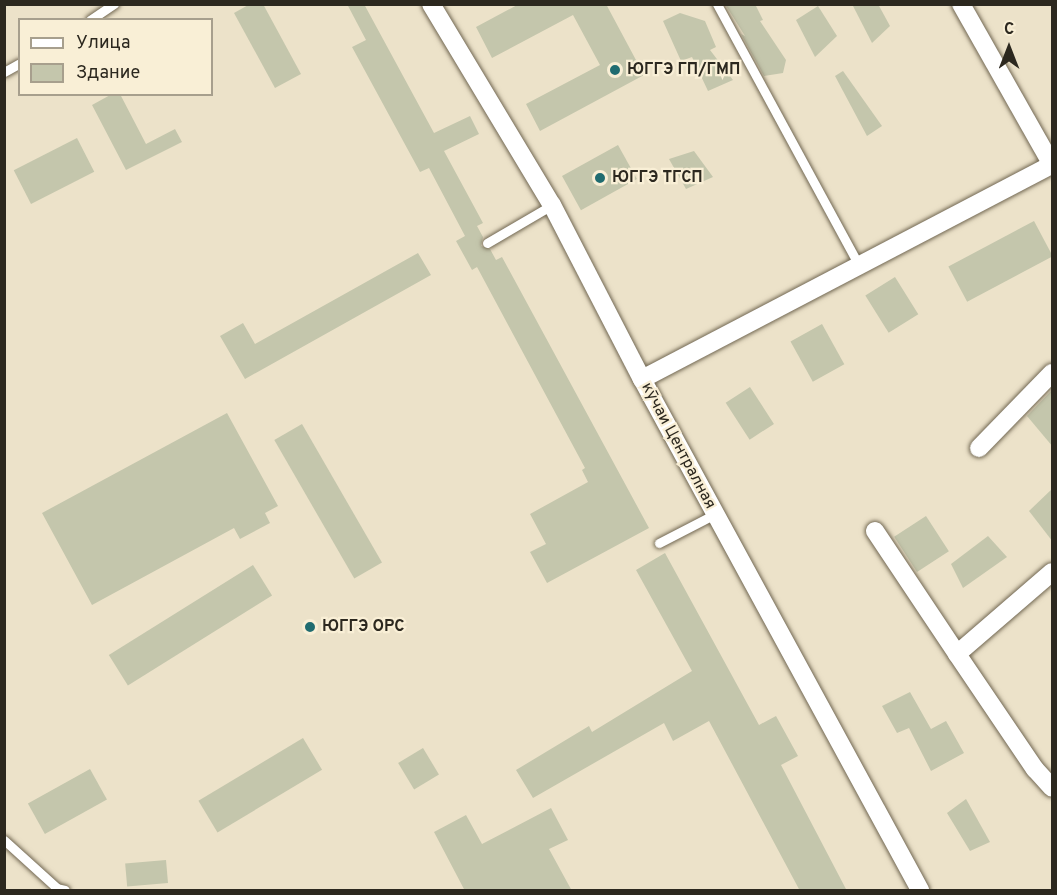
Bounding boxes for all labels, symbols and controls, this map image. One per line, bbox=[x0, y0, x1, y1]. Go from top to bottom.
legend bbox=[18, 18, 213, 96]
north arrow bbox=[979, 18, 1039, 78]
text: С bbox=[1004, 20, 1014, 40]
text: Улица bbox=[76, 32, 130, 55]
place label: ЮГГЭ ГП/ГМП bbox=[627, 60, 740, 80]
text: Здание bbox=[76, 62, 140, 85]
marker: ЮГГЭ ГП/ГМП bbox=[608, 63, 622, 77]
place label: ЮГГЭ ТГСП bbox=[612, 168, 703, 188]
marker: ЮГГЭ ТГСП bbox=[593, 171, 607, 185]
street label: кӯчаи Централная bbox=[637, 380, 719, 512]
place label: ЮГГЭ ОРС bbox=[322, 617, 404, 637]
marker: ЮГГЭ ОРС bbox=[303, 620, 317, 634]

